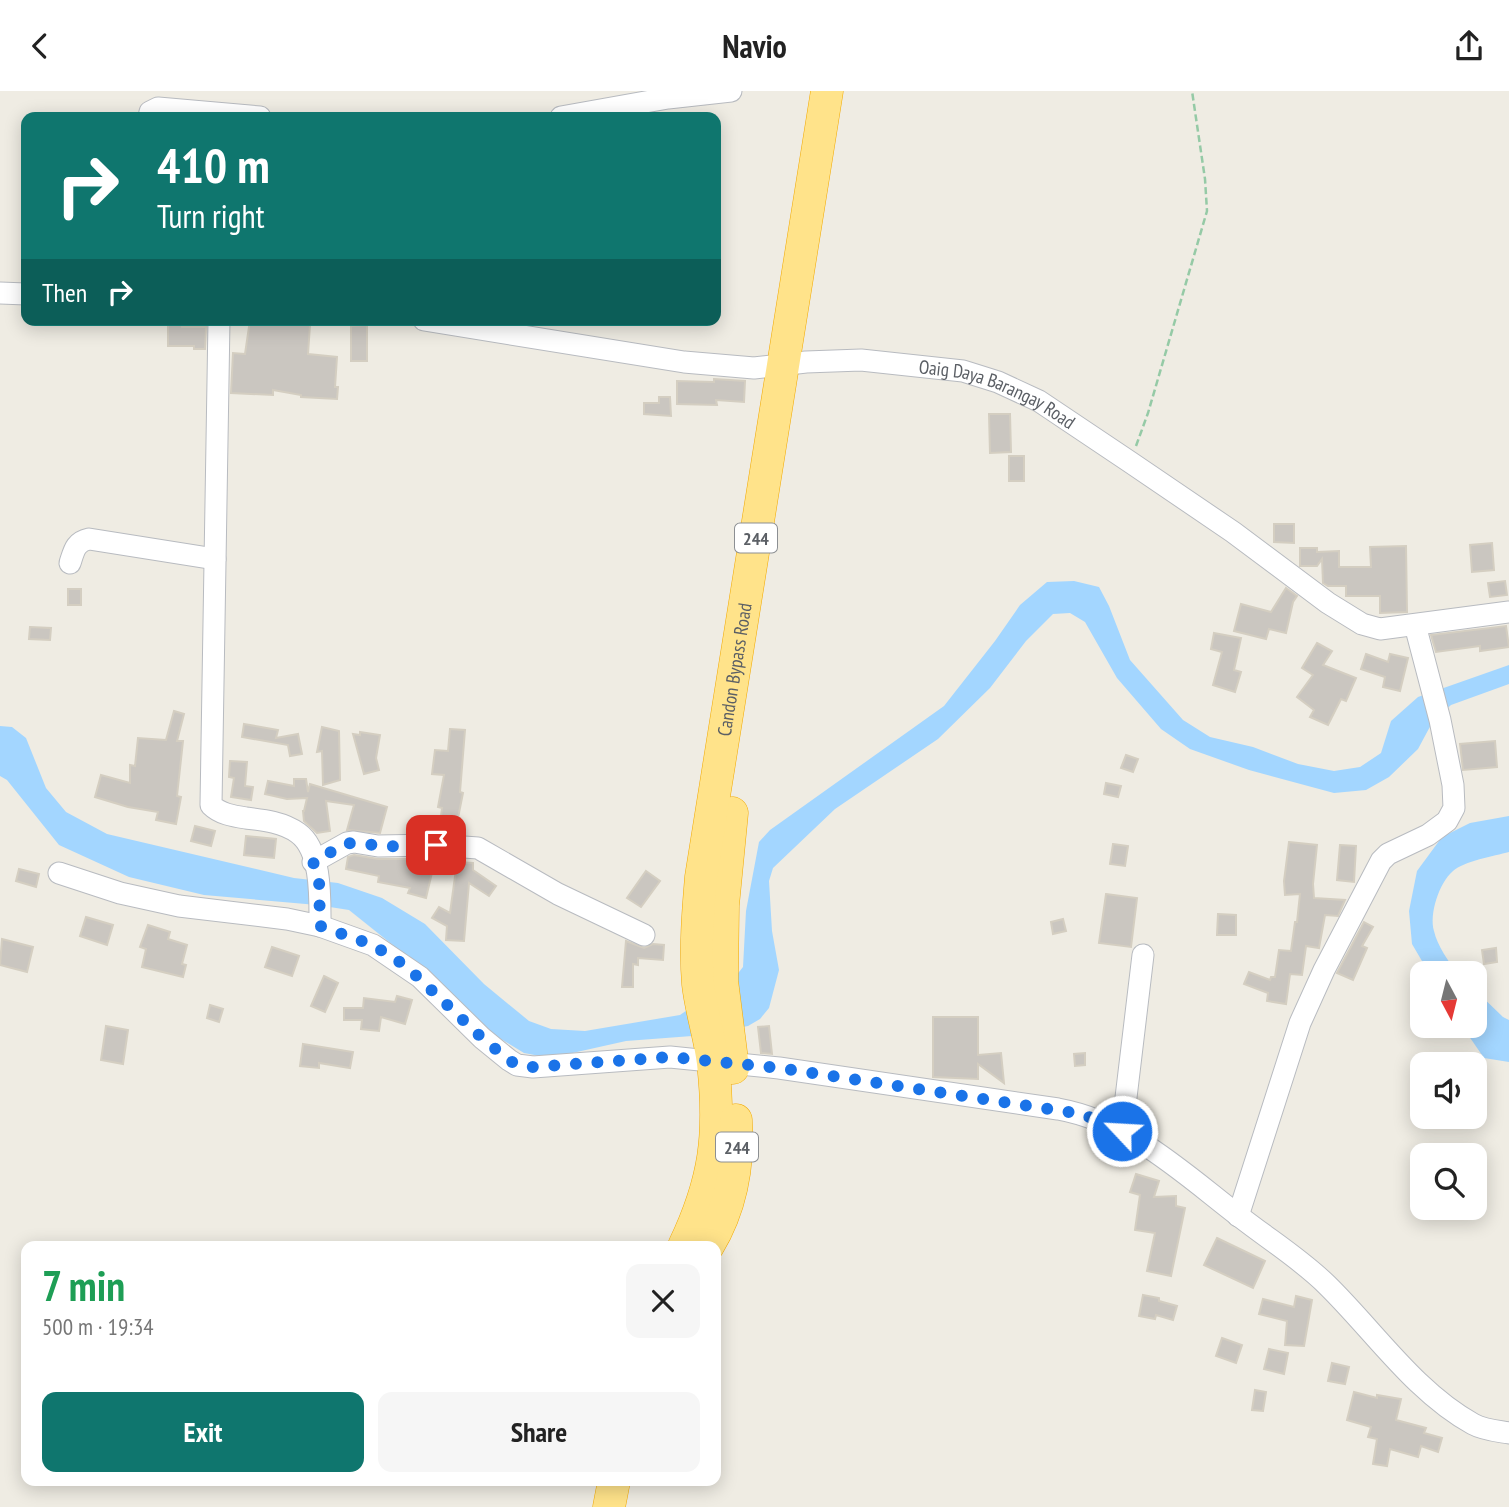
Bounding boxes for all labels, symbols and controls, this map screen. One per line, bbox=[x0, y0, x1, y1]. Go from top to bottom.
text: Navio bbox=[722, 25, 787, 67]
icon: back bbox=[21, 27, 59, 65]
icon: share bbox=[1450, 27, 1488, 65]
text: 410 m bbox=[157, 133, 270, 197]
icon: right bbox=[42, 140, 133, 231]
text: Turn right bbox=[157, 195, 265, 237]
icon: right bbox=[101, 273, 139, 311]
text: Then bbox=[42, 276, 87, 309]
street label: Oaig Daya Barangay Road bbox=[918, 354, 1080, 434]
road number: 244 bbox=[735, 523, 777, 553]
street label: Candon Bypass Road bbox=[712, 601, 757, 738]
pin bbox=[406, 815, 466, 875]
icon: arrive bbox=[417, 826, 455, 864]
north arrow bbox=[1410, 961, 1488, 1038]
map controls bbox=[1410, 961, 1487, 1220]
button: sound bbox=[1410, 1052, 1487, 1129]
position arrow bbox=[1085, 1094, 1159, 1168]
road number: 244 bbox=[716, 1133, 758, 1161]
button: search bbox=[1410, 1143, 1487, 1220]
text: 7 min bbox=[42, 1258, 125, 1313]
button: close bbox=[626, 1264, 700, 1338]
text: 500 m · 19:34 bbox=[42, 1312, 154, 1341]
button: Exit bbox=[42, 1392, 364, 1472]
button: Share bbox=[378, 1392, 700, 1472]

